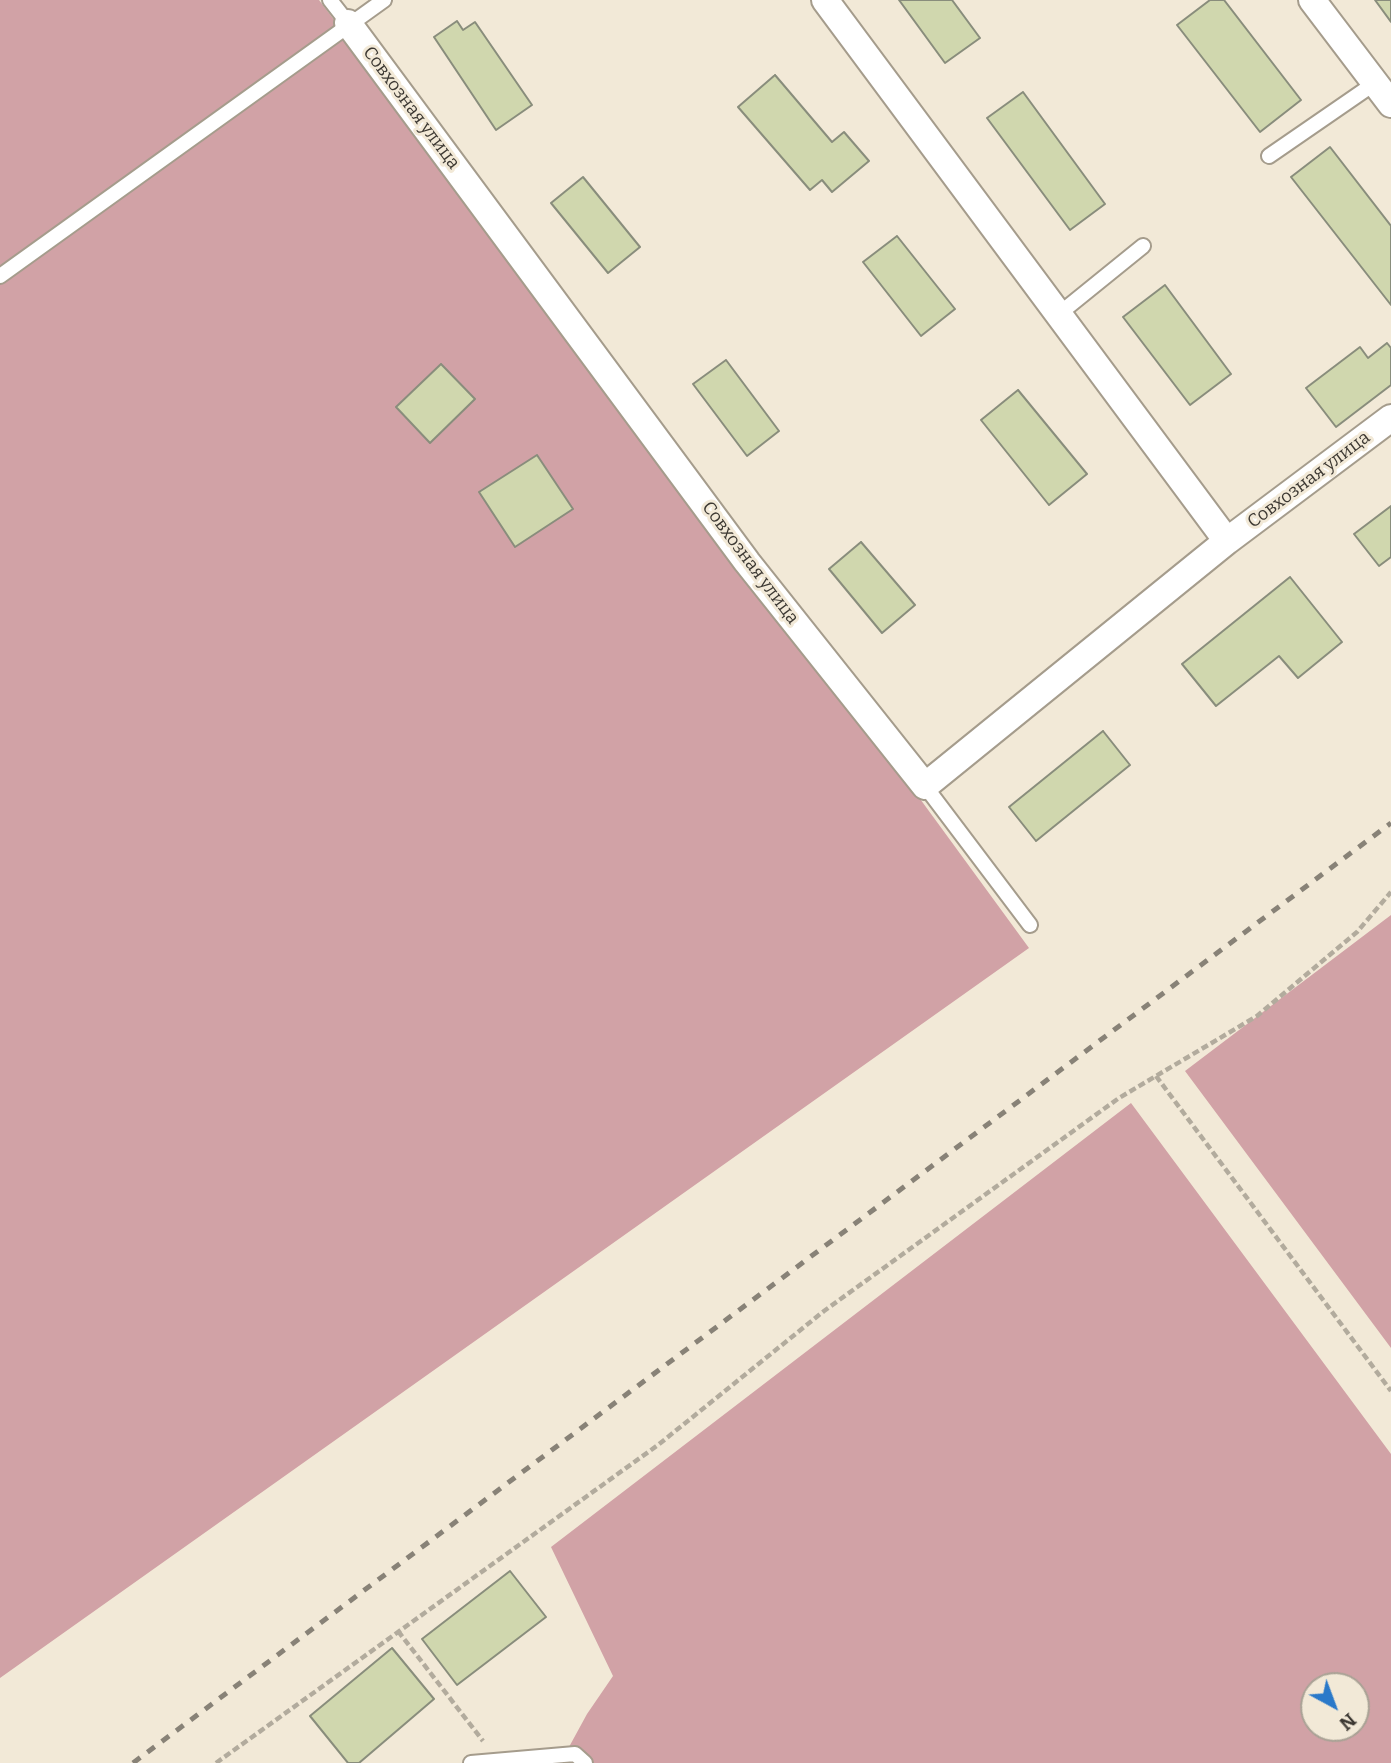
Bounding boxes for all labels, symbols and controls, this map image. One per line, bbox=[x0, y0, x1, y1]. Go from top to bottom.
street label: Совхозная улица bbox=[358, 42, 464, 174]
street label: Совхозная улица bbox=[1243, 427, 1375, 533]
street label: Совхозная улица bbox=[697, 497, 803, 629]
north arrow bbox=[1300, 1672, 1370, 1742]
text: N bbox=[1335, 1708, 1361, 1735]

